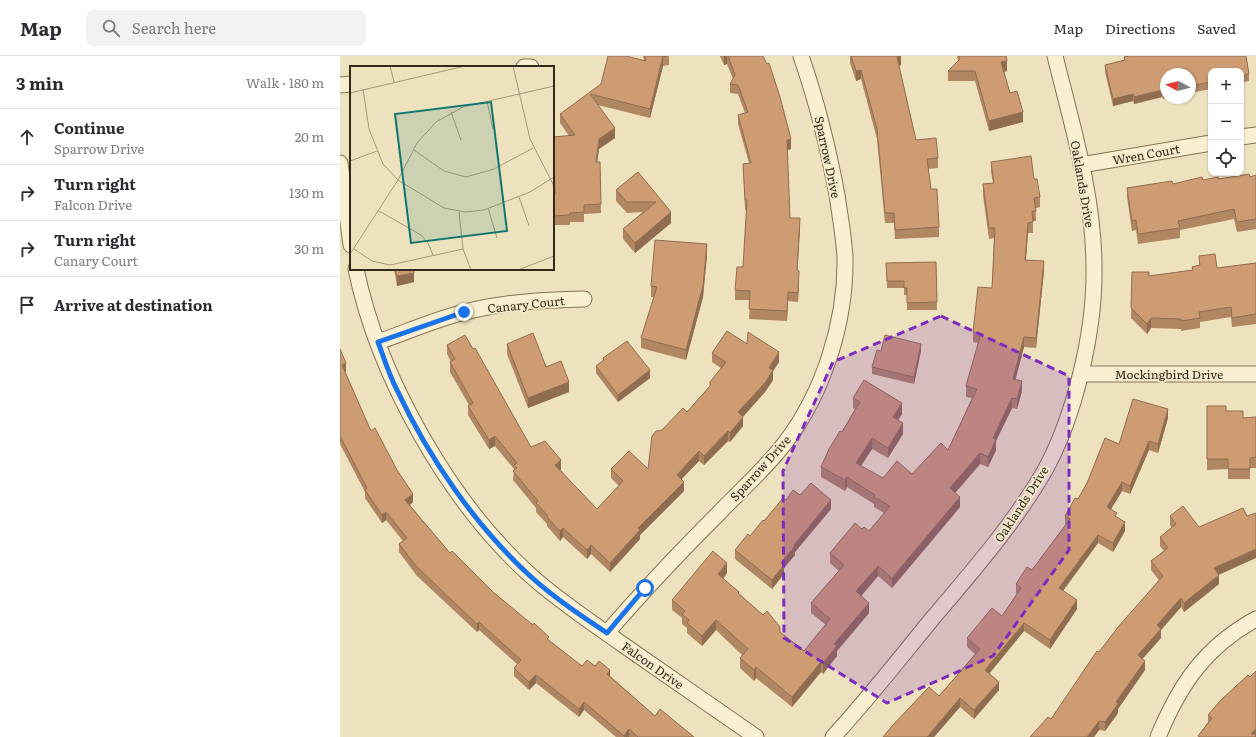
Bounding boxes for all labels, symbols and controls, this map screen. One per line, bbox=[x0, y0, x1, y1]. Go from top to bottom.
search box bbox=[86, 10, 366, 46]
text: Map bbox=[20, 14, 62, 42]
text: Search here bbox=[132, 16, 216, 39]
icon: search bbox=[100, 17, 122, 39]
text: Map bbox=[1053, 18, 1083, 38]
text: Directions bbox=[1105, 18, 1175, 38]
text: Saved bbox=[1197, 18, 1236, 38]
inset map bbox=[350, 66, 554, 270]
north arrow bbox=[1160, 68, 1196, 104]
map controls bbox=[1208, 68, 1244, 176]
button: + bbox=[1208, 68, 1244, 104]
text: 3 min bbox=[16, 70, 64, 95]
text: Walk · 180 m bbox=[246, 73, 324, 92]
button: − bbox=[1208, 104, 1244, 140]
street label: Sparrow Drive bbox=[811, 114, 845, 200]
text: Continue bbox=[54, 116, 124, 139]
icon: ahead bbox=[16, 126, 38, 148]
text: 20 m bbox=[295, 127, 324, 146]
text: Sparrow Drive bbox=[54, 139, 144, 158]
street label: Oaklands Drive bbox=[1067, 139, 1099, 229]
street label: Wren Court bbox=[1111, 139, 1181, 169]
button: locate bbox=[1208, 140, 1244, 176]
text: Turn right bbox=[54, 172, 136, 195]
icon: right bbox=[16, 182, 38, 204]
text: 130 m bbox=[289, 183, 324, 202]
text: Falcon Drive bbox=[54, 195, 132, 214]
text: Turn right bbox=[54, 228, 136, 251]
icon: right bbox=[16, 238, 38, 260]
text: 30 m bbox=[294, 239, 324, 258]
text: Canary Court bbox=[54, 251, 138, 270]
street label: Canary Court bbox=[487, 291, 566, 317]
text: Arrive at destination bbox=[54, 293, 213, 316]
icon: arrive bbox=[16, 294, 38, 316]
route end bbox=[455, 303, 473, 321]
street label: Mockingbird Drive bbox=[1115, 365, 1223, 383]
street label: Sparrow Drive bbox=[725, 431, 795, 505]
street label: Oaklands Drive bbox=[990, 462, 1052, 546]
route start bbox=[636, 579, 654, 597]
street label: Falcon Drive bbox=[618, 637, 688, 693]

